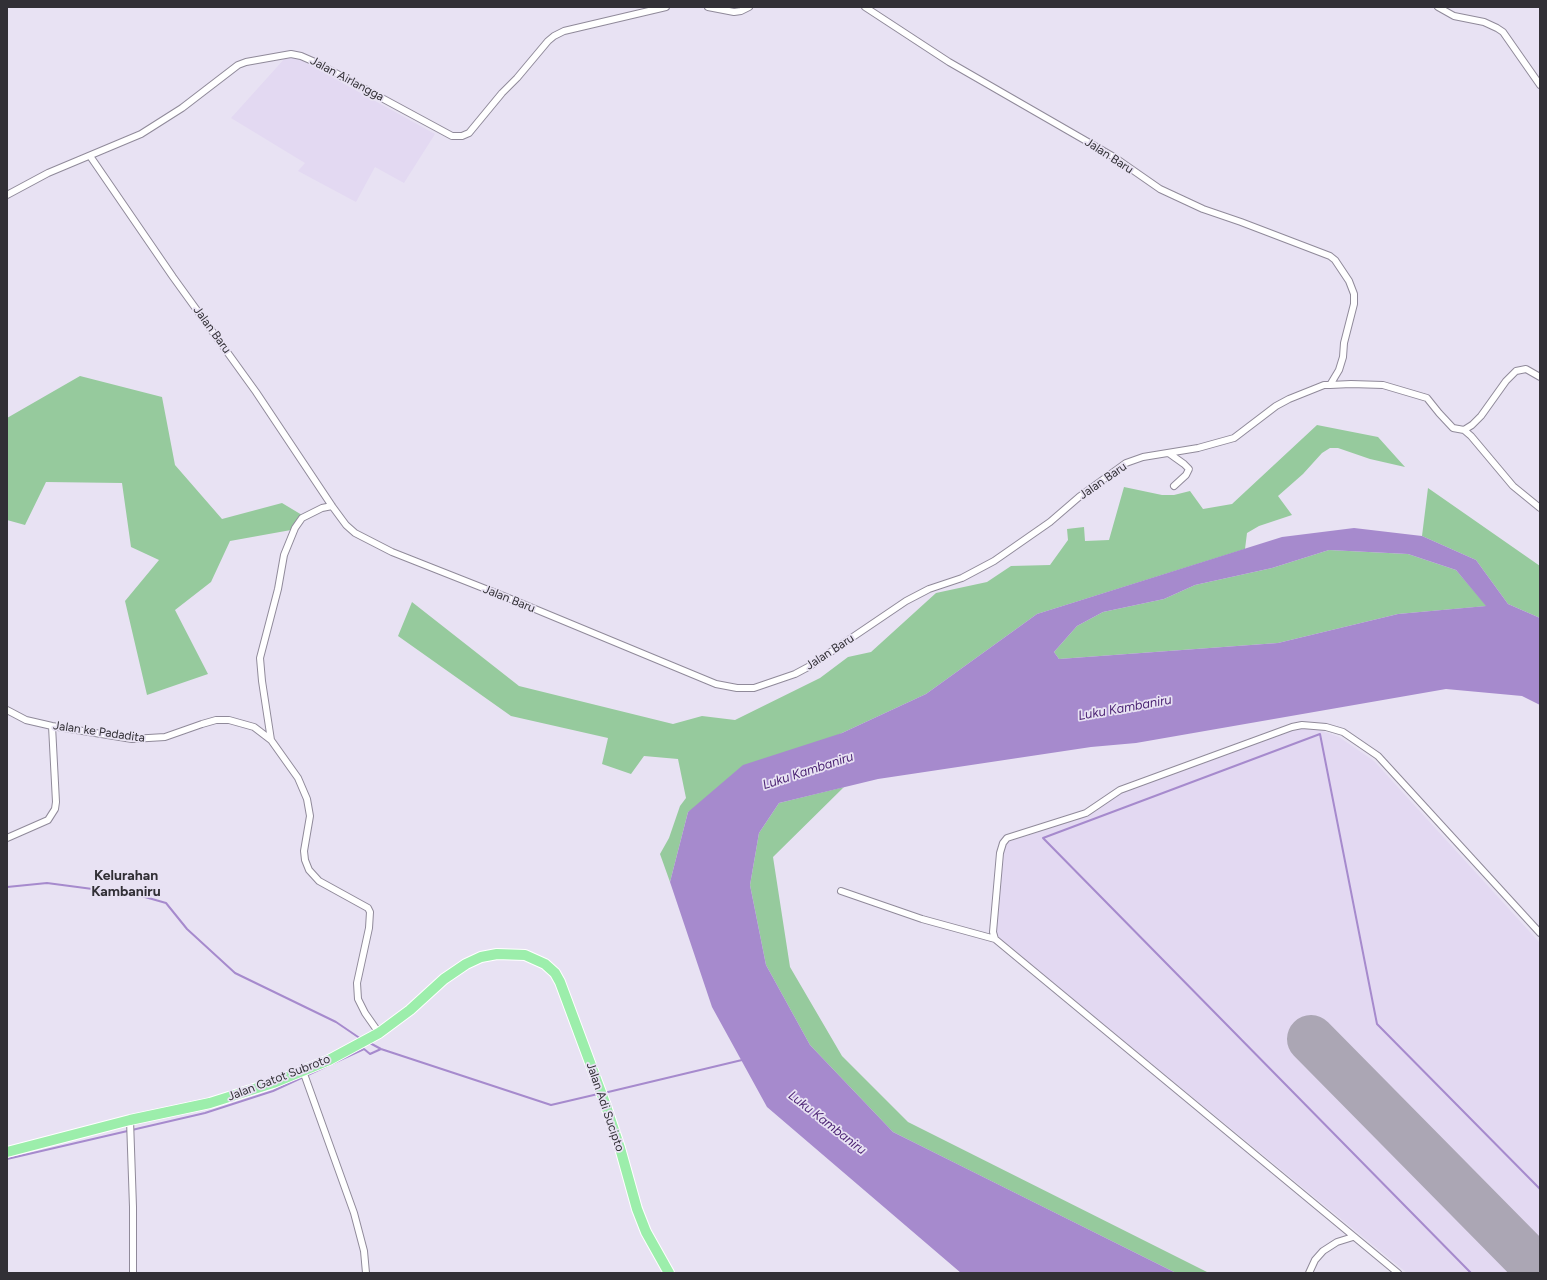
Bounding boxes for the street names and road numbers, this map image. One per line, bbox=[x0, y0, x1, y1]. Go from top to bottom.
street label: Jalan Airlangga bbox=[308, 54, 386, 104]
street label: Jalan Baru bbox=[1082, 135, 1136, 177]
street label: Jalan Baru bbox=[190, 304, 234, 356]
street label: Jalan Baru bbox=[1076, 459, 1130, 503]
street label: Jalan Baru bbox=[481, 582, 537, 616]
street label: Jalan Baru bbox=[803, 631, 857, 673]
street label: Jalan ke Padadita bbox=[52, 718, 146, 746]
street label: Jalan Gatot Subroto bbox=[226, 1052, 332, 1104]
street label: Jalan Adi Sucipto bbox=[583, 1060, 627, 1154]

